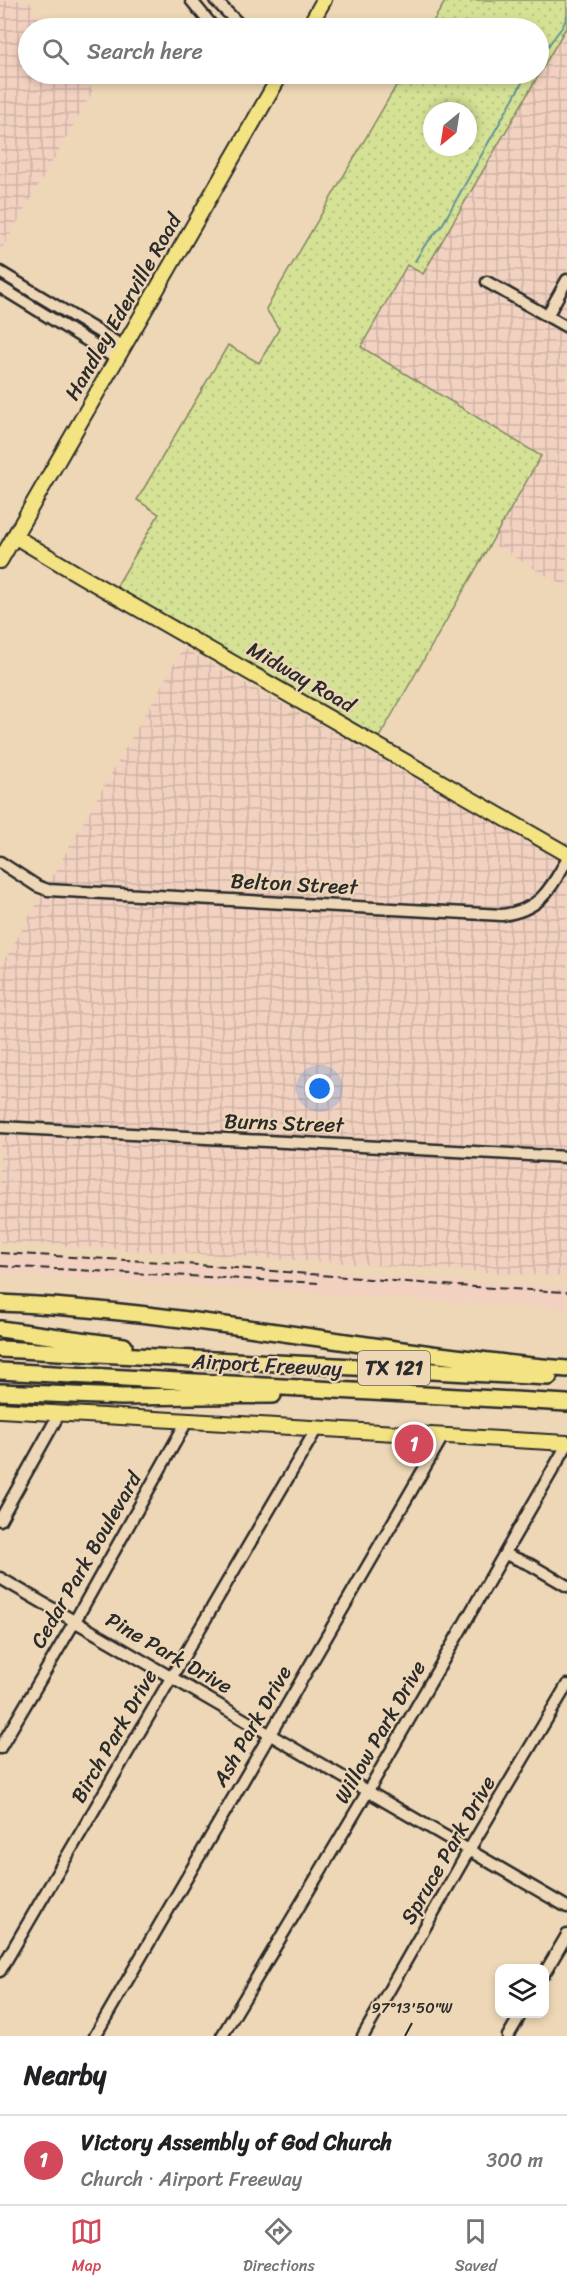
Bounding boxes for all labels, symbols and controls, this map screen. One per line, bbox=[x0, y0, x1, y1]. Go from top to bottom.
search box bbox=[18, 18, 549, 84]
text: Search here bbox=[87, 32, 203, 71]
icon: search bbox=[39, 35, 72, 68]
north arrow bbox=[423, 102, 477, 156]
street label: Handley Ederville Road bbox=[54, 204, 193, 408]
street label: Midway Road bbox=[240, 631, 364, 724]
street label: Belton Street bbox=[230, 862, 360, 906]
your location bbox=[305, 1074, 334, 1103]
street label: Burns Street bbox=[224, 1102, 346, 1144]
street label: Airport Freeway bbox=[190, 1342, 343, 1388]
road number: TX 121 bbox=[358, 1351, 430, 1385]
pin: 1 bbox=[394, 1422, 434, 1466]
street label: Cedar Park Boulevard bbox=[20, 1463, 153, 1656]
street label: Pine Park Drive bbox=[98, 1601, 240, 1705]
street label: Willow Park Drive bbox=[323, 1653, 437, 1811]
street label: Ash Park Drive bbox=[201, 1658, 302, 1795]
street label: Birch Park Drive bbox=[60, 1661, 168, 1811]
street label: Spruce Park Drive bbox=[390, 1768, 506, 1932]
map controls bbox=[495, 1964, 549, 2018]
button: layers bbox=[495, 1964, 549, 2018]
text: 97°13'50"W bbox=[372, 1995, 453, 2021]
text: Nearby bbox=[24, 2052, 106, 2098]
text: Victory Assembly of God Church bbox=[81, 2123, 392, 2162]
text: 1 bbox=[39, 2143, 48, 2178]
text: 300 m bbox=[486, 2143, 543, 2178]
text: Church · Airport Freeway bbox=[81, 2162, 302, 2197]
tab: Map bbox=[70, 2215, 103, 2280]
tab: Directions bbox=[243, 2215, 315, 2280]
tab: Saved bbox=[455, 2215, 497, 2280]

